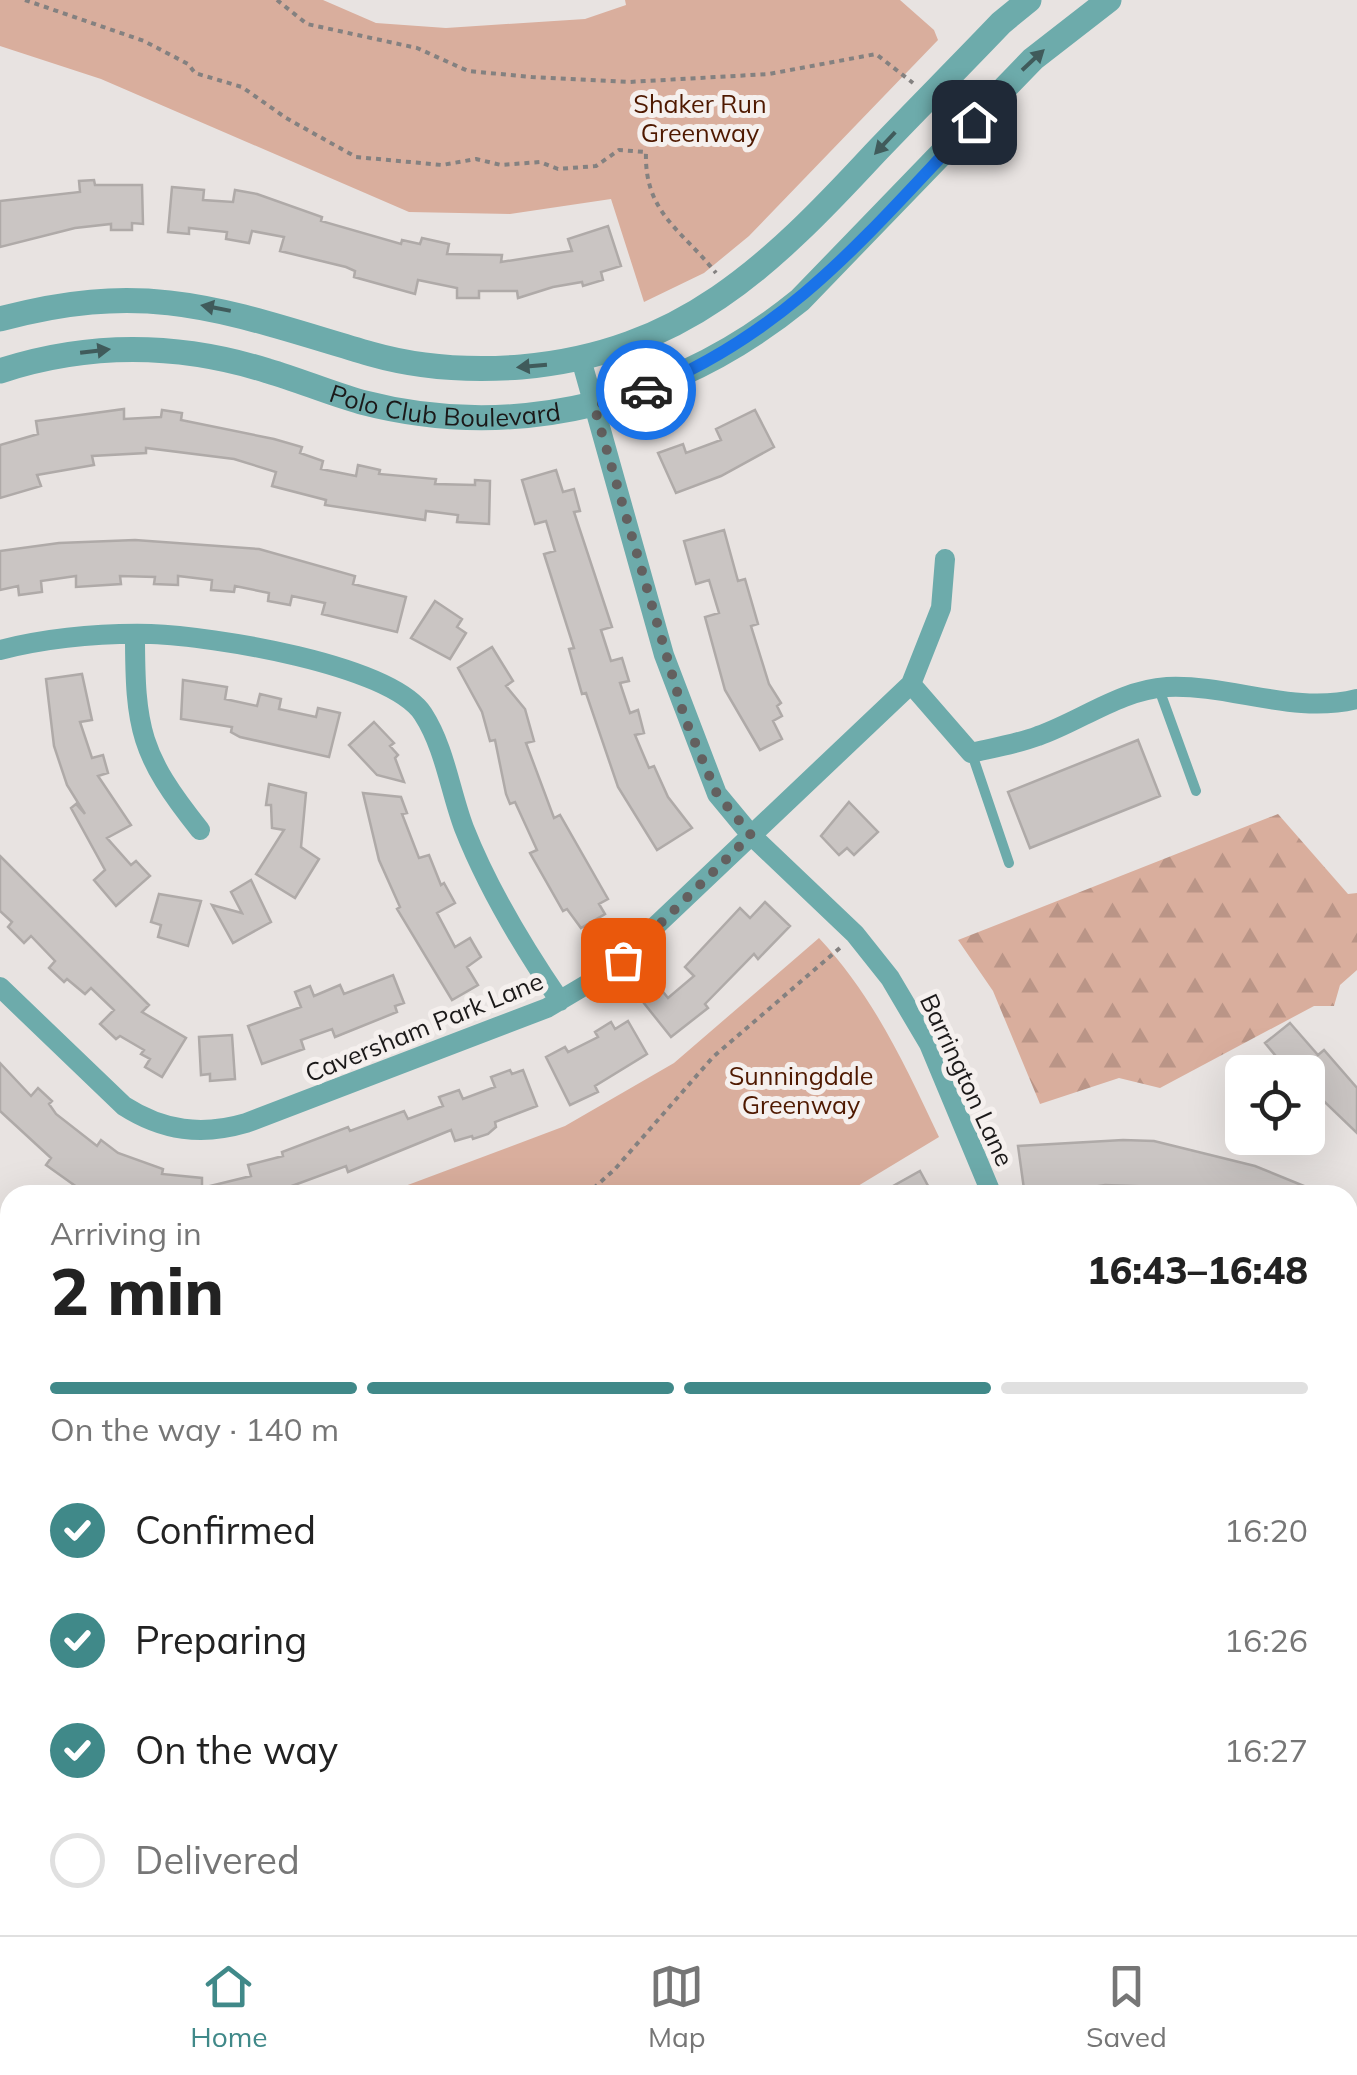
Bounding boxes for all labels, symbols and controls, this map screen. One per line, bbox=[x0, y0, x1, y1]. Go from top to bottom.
one-way arrow bbox=[1021, 49, 1045, 72]
pin bbox=[932, 80, 1017, 165]
park label: Shaker Run Greenway bbox=[633, 88, 767, 148]
icon: home bbox=[947, 95, 1002, 150]
one-way arrow bbox=[874, 130, 897, 154]
one-way arrow bbox=[200, 300, 231, 316]
courier bbox=[596, 340, 696, 440]
one-way arrow bbox=[80, 343, 111, 359]
one-way arrow bbox=[516, 358, 548, 374]
icon: car bbox=[619, 363, 674, 418]
street label: Polo Club Boulevard bbox=[326, 377, 563, 433]
pin bbox=[581, 918, 666, 1003]
icon: bag bbox=[596, 933, 651, 988]
street label: Caversham Park Lane bbox=[300, 965, 547, 1088]
street label: Barrington Lane bbox=[914, 989, 1021, 1171]
map controls bbox=[1225, 1055, 1325, 1155]
button: locate bbox=[1225, 1055, 1325, 1155]
park label: Sunningdale Greenway bbox=[729, 1060, 873, 1120]
text: Arriving in bbox=[50, 1213, 202, 1253]
text: 16:43–16:48 bbox=[1087, 1246, 1308, 1294]
text: 2 min bbox=[50, 1250, 224, 1331]
text: On the way · 140 m bbox=[50, 1409, 339, 1449]
icon: check bbox=[50, 1503, 105, 1558]
text: Confirmed bbox=[135, 1506, 316, 1554]
text: 16:20 bbox=[1224, 1510, 1308, 1550]
icon: check bbox=[50, 1613, 105, 1668]
text: Preparing bbox=[135, 1616, 307, 1664]
text: 16:26 bbox=[1224, 1620, 1308, 1660]
icon: check bbox=[50, 1723, 105, 1778]
text: On the way bbox=[135, 1726, 338, 1774]
text: 16:27 bbox=[1224, 1730, 1308, 1770]
text: Delivered bbox=[135, 1836, 300, 1884]
tab: Home bbox=[190, 1959, 267, 2054]
tab: Map bbox=[648, 1959, 706, 2054]
tab: Saved bbox=[1086, 1959, 1167, 2054]

